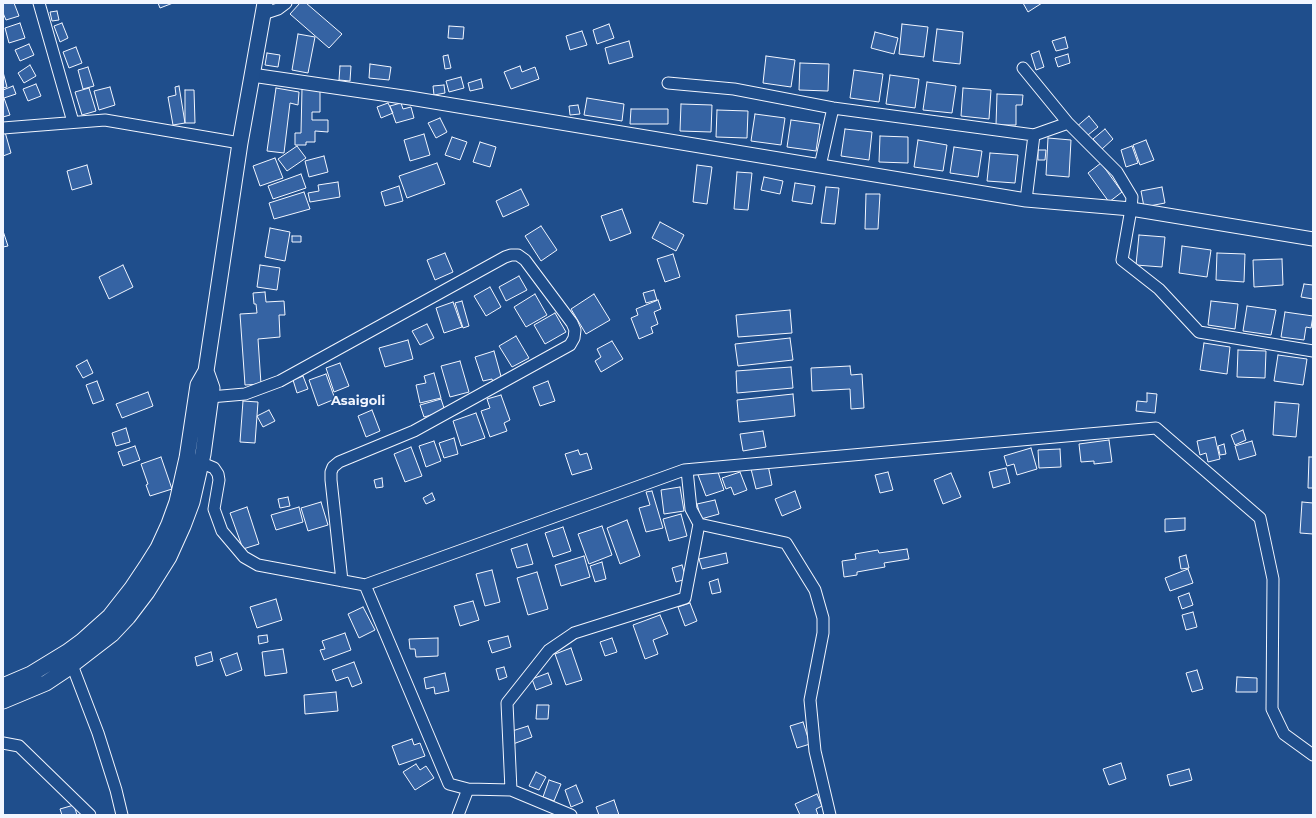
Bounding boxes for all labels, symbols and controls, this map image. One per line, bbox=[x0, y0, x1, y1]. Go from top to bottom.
district label: Asaigoli bbox=[331, 393, 385, 409]

